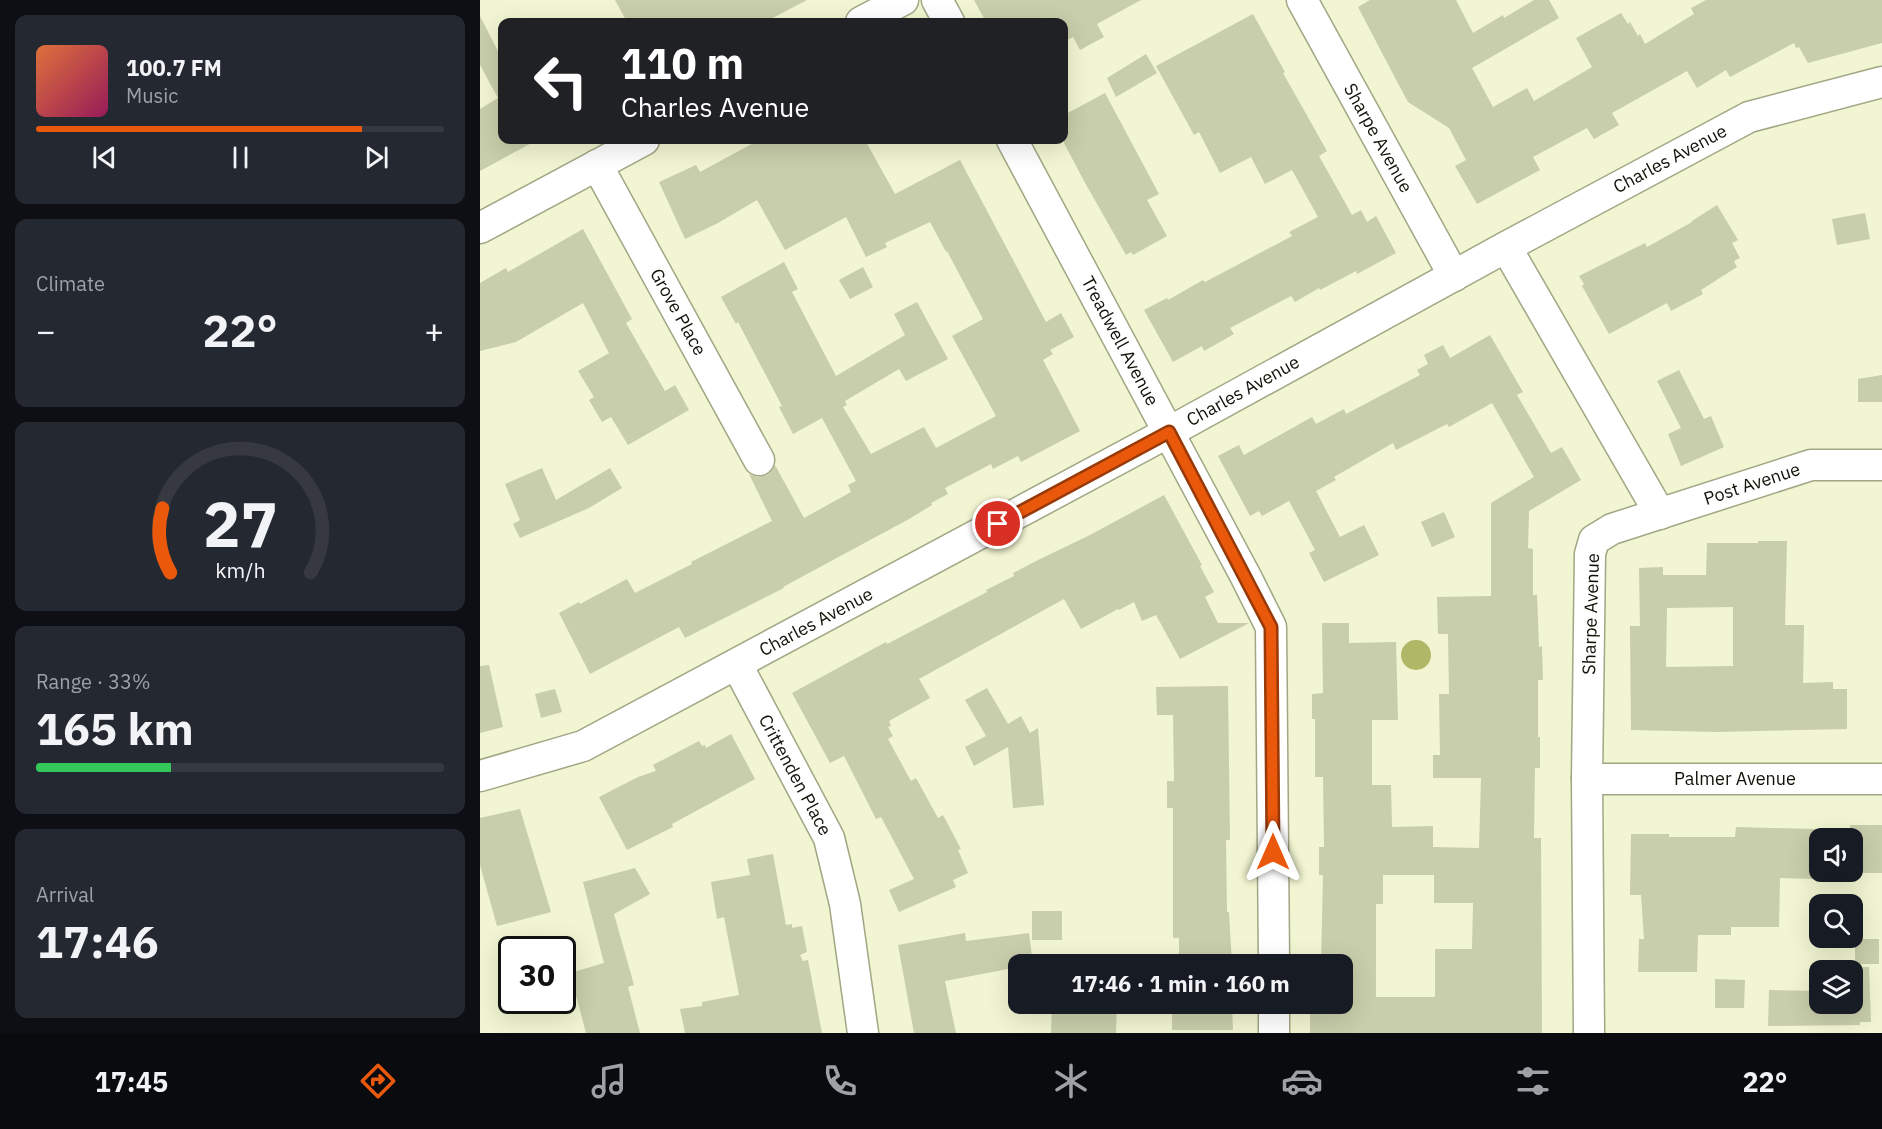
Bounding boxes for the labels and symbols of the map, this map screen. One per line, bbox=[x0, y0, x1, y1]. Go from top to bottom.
street label: Sharpe Avenue bbox=[1339, 79, 1418, 197]
street label: Charles Avenue bbox=[1609, 119, 1731, 198]
street label: Grove Place bbox=[645, 264, 712, 359]
street label: Treadwell Avenue bbox=[1077, 272, 1164, 410]
street label: Charles Avenue bbox=[1182, 350, 1303, 431]
street label: Post Avenue bbox=[1701, 457, 1803, 510]
pin bbox=[972, 498, 1023, 549]
street label: Sharpe Avenue bbox=[1577, 553, 1604, 675]
street label: Charles Avenue bbox=[755, 582, 877, 661]
street label: Crittenden Place bbox=[754, 710, 837, 839]
street label: Palmer Avenue bbox=[1674, 767, 1796, 790]
position arrow bbox=[1241, 820, 1305, 884]
speed limit sign: 30 bbox=[498, 936, 576, 1014]

